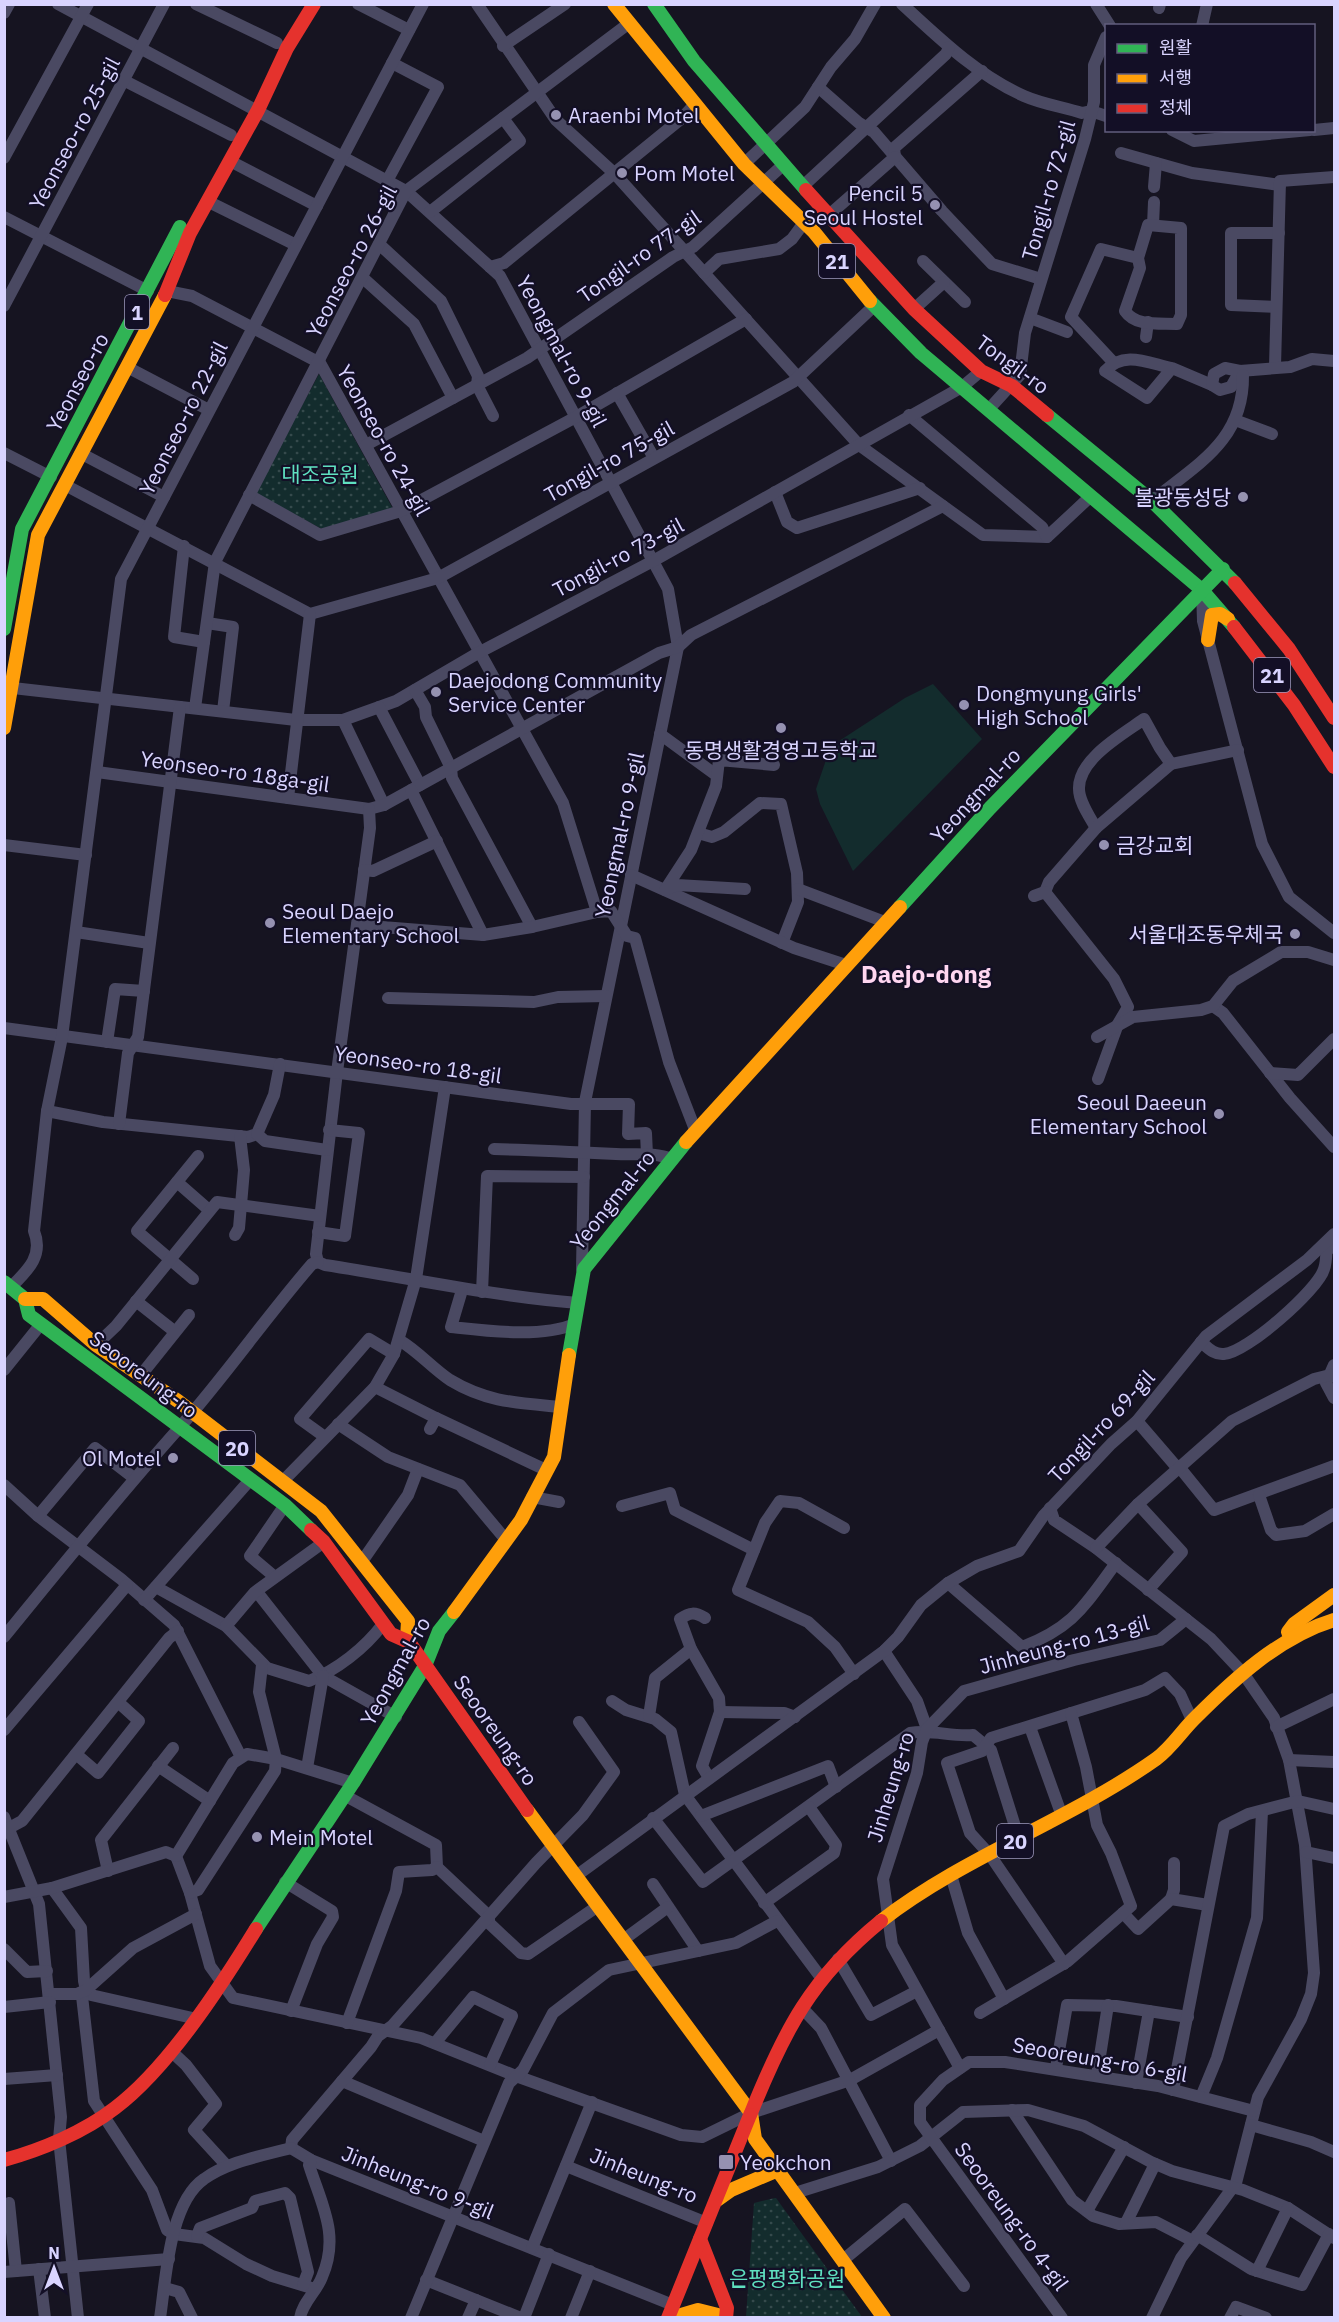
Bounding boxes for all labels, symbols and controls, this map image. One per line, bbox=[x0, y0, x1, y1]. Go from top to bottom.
legend bbox=[1105, 24, 1315, 132]
text: 원활 bbox=[1159, 36, 1192, 59]
street label: Yeonseo-ro 25-gil bbox=[22, 52, 126, 214]
text: 서행 bbox=[1159, 66, 1192, 89]
text: 정체 bbox=[1159, 96, 1192, 119]
place label: Araenbi Motel bbox=[568, 101, 700, 129]
marker: Araenbi Motel bbox=[549, 108, 563, 122]
street label: Tongil-ro 72-gil bbox=[1015, 116, 1081, 263]
place label: Pom Motel bbox=[634, 159, 735, 187]
marker: Pom Motel bbox=[615, 166, 629, 180]
place label: Pencil 5 Seoul Hostel bbox=[804, 179, 923, 231]
street label: Yeonseo-ro 26-gil bbox=[299, 180, 403, 342]
marker: Pencil 5 Seoul Hostel bbox=[928, 198, 942, 212]
street label: Tongil-ro 77-gil bbox=[572, 203, 706, 309]
road number: 21 bbox=[819, 244, 855, 278]
street label: Yeongmal-ro 9-gil bbox=[510, 270, 614, 432]
road number: 1 bbox=[125, 295, 149, 329]
street label: Yeonseo-ro bbox=[39, 328, 115, 436]
street label: Tongil-ro bbox=[971, 328, 1055, 400]
street label: Yeonseo-ro 22-gil bbox=[132, 336, 234, 499]
street label: Yeonseo-ro 24-gil bbox=[331, 359, 437, 521]
street label: Tongil-ro 75-gil bbox=[539, 414, 679, 508]
park label: 대조공원 bbox=[281, 460, 359, 488]
place label: 불광동성당 bbox=[1134, 483, 1231, 511]
marker: 불광동성당 bbox=[1236, 490, 1250, 504]
street label: Tongil-ro 73-gil bbox=[548, 511, 689, 603]
road number: 21 bbox=[1254, 658, 1290, 692]
place label: Daejodong Community Service Center bbox=[448, 666, 663, 718]
place label: Dongmyung Girls' High School bbox=[976, 679, 1142, 731]
marker: Daejodong Community Service Center bbox=[429, 685, 443, 699]
marker: Dongmyung Girls' High School bbox=[957, 698, 971, 712]
marker: 동명생활경영고등학교 bbox=[774, 721, 788, 735]
place label: 동명생활경영고등학교 bbox=[684, 736, 878, 764]
street label: Yeongmal-ro bbox=[924, 741, 1026, 849]
street label: Yeonseo-ro 18ga-gil bbox=[139, 744, 332, 798]
street label: Yeongmal-ro 9-gil bbox=[588, 749, 650, 920]
place label: 금강교회 bbox=[1116, 831, 1193, 859]
marker: 금강교회 bbox=[1097, 838, 1111, 852]
place label: Seoul Daejo Elementary School bbox=[282, 897, 459, 949]
marker: Seoul Daejo Elementary School bbox=[263, 916, 277, 930]
place label: 서울대조동우체국 bbox=[1128, 920, 1283, 948]
marker: 서울대조동우체국 bbox=[1288, 927, 1302, 941]
district label: Daejo-dong bbox=[861, 958, 992, 990]
street label: Yeonseo-ro 18-gil bbox=[333, 1038, 504, 1090]
place label: Seoul Daeeun Elementary School bbox=[1030, 1088, 1207, 1140]
marker: Seoul Daeeun Elementary School bbox=[1212, 1107, 1226, 1121]
street label: Yeongmal-ro bbox=[563, 1144, 661, 1256]
street label: Seooreung-ro bbox=[84, 1324, 204, 1424]
street label: Tongil-ro 69-gil bbox=[1041, 1363, 1161, 1488]
road number: 20 bbox=[219, 1431, 255, 1465]
place label: Ol Motel bbox=[82, 1444, 161, 1472]
marker: Ol Motel bbox=[166, 1451, 180, 1465]
street label: Jinheung-ro 13-gil bbox=[976, 1608, 1152, 1680]
street label: Yeongmal-ro bbox=[354, 1612, 436, 1730]
street label: Seooreung-ro bbox=[448, 1669, 544, 1791]
street label: Jinheung-ro bbox=[860, 1728, 920, 1846]
place label: Mein Motel bbox=[269, 1823, 373, 1851]
road number: 20 bbox=[997, 1824, 1033, 1858]
marker: Mein Motel bbox=[250, 1830, 264, 1844]
street label: Seooreung-ro 6-gil bbox=[1010, 2030, 1190, 2088]
street label: Seooreung-ro 4-gil bbox=[949, 2136, 1076, 2296]
street label: Jinheung-ro 9-gil bbox=[338, 2139, 499, 2225]
street label: Jinheung-ro bbox=[586, 2141, 702, 2209]
place label: Yeokchon bbox=[740, 2148, 832, 2176]
marker: Yeokchon bbox=[717, 2153, 735, 2171]
north arrow bbox=[24, 2238, 84, 2298]
text: N bbox=[48, 2243, 60, 2263]
park label: 은평평화공원 bbox=[729, 2264, 845, 2292]

